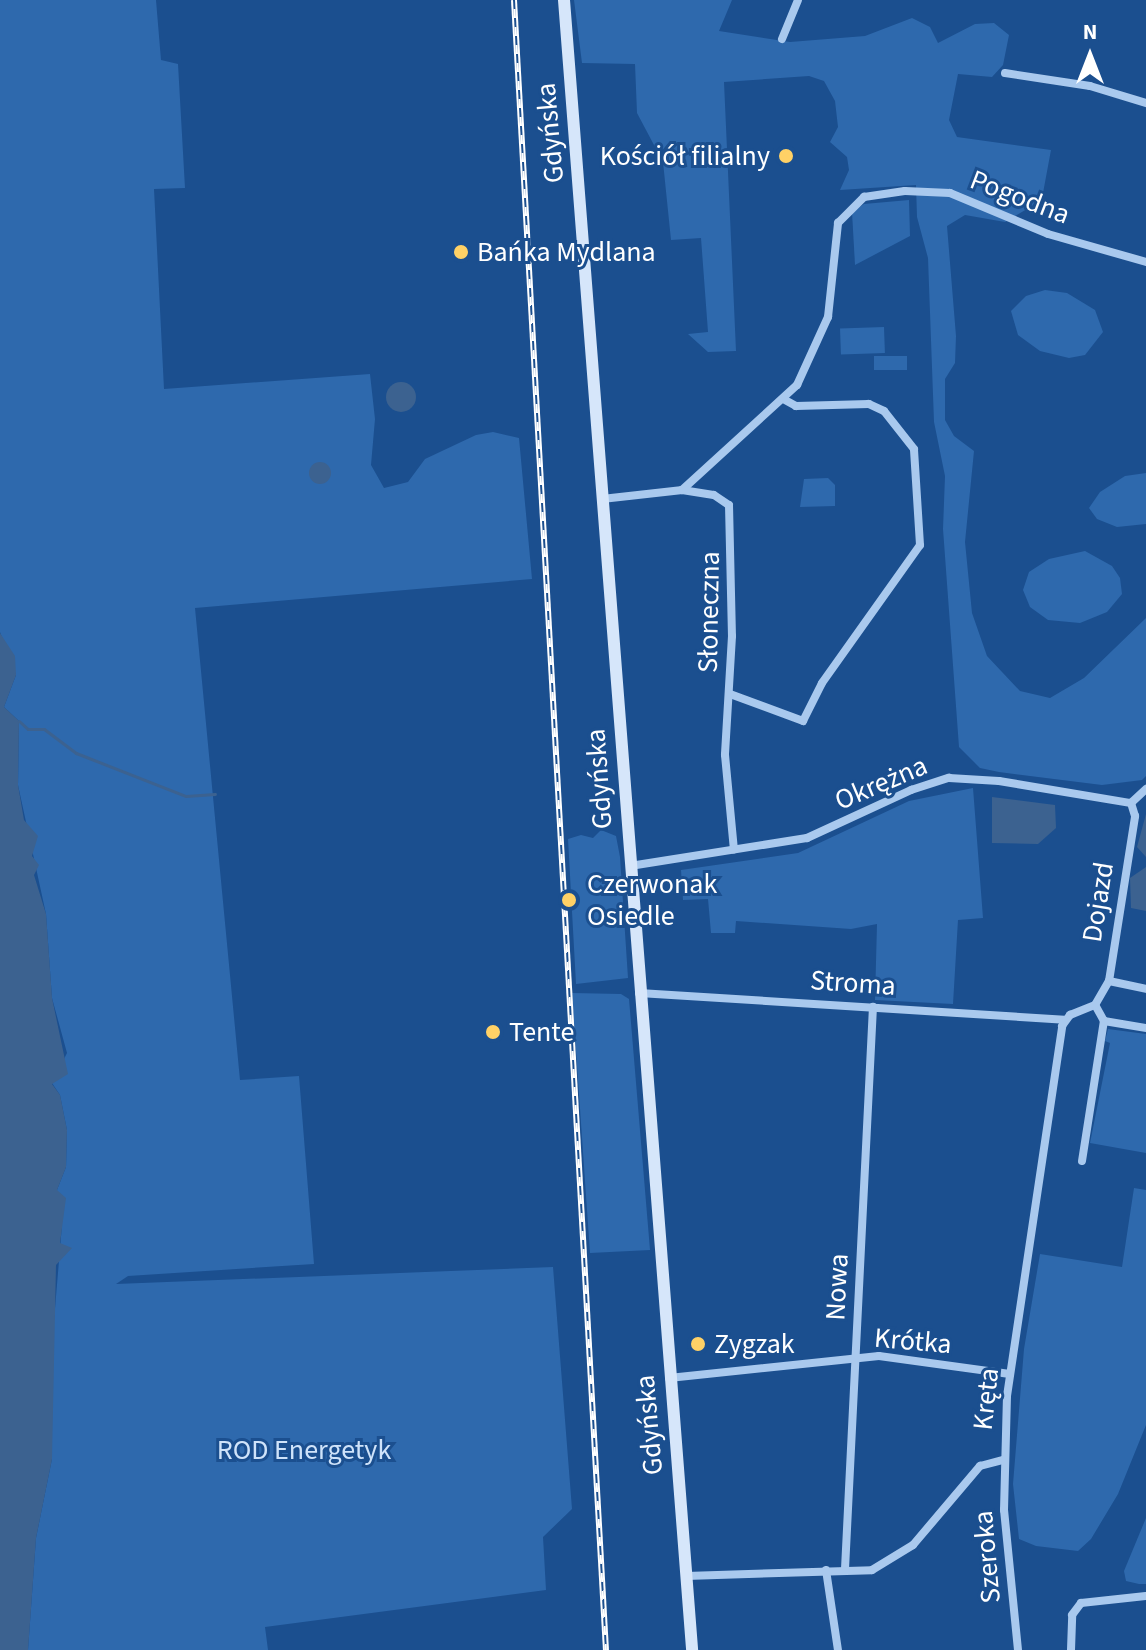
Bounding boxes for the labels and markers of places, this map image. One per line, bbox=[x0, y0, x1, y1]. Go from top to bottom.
place label: Kościół filialny bbox=[600, 139, 770, 173]
marker: Kościół filialny bbox=[777, 147, 795, 165]
place label: Bańka Mydlana bbox=[477, 235, 656, 269]
marker: Bańka Mydlana bbox=[452, 243, 470, 261]
place label: Czerwonak Osiedle bbox=[587, 867, 717, 933]
marker: Czerwonak Osiedle bbox=[558, 889, 580, 911]
place label: Tente bbox=[509, 1015, 574, 1049]
marker: Tente bbox=[484, 1023, 502, 1041]
place label: Zygzak bbox=[714, 1327, 795, 1361]
marker: Zygzak bbox=[689, 1335, 707, 1353]

